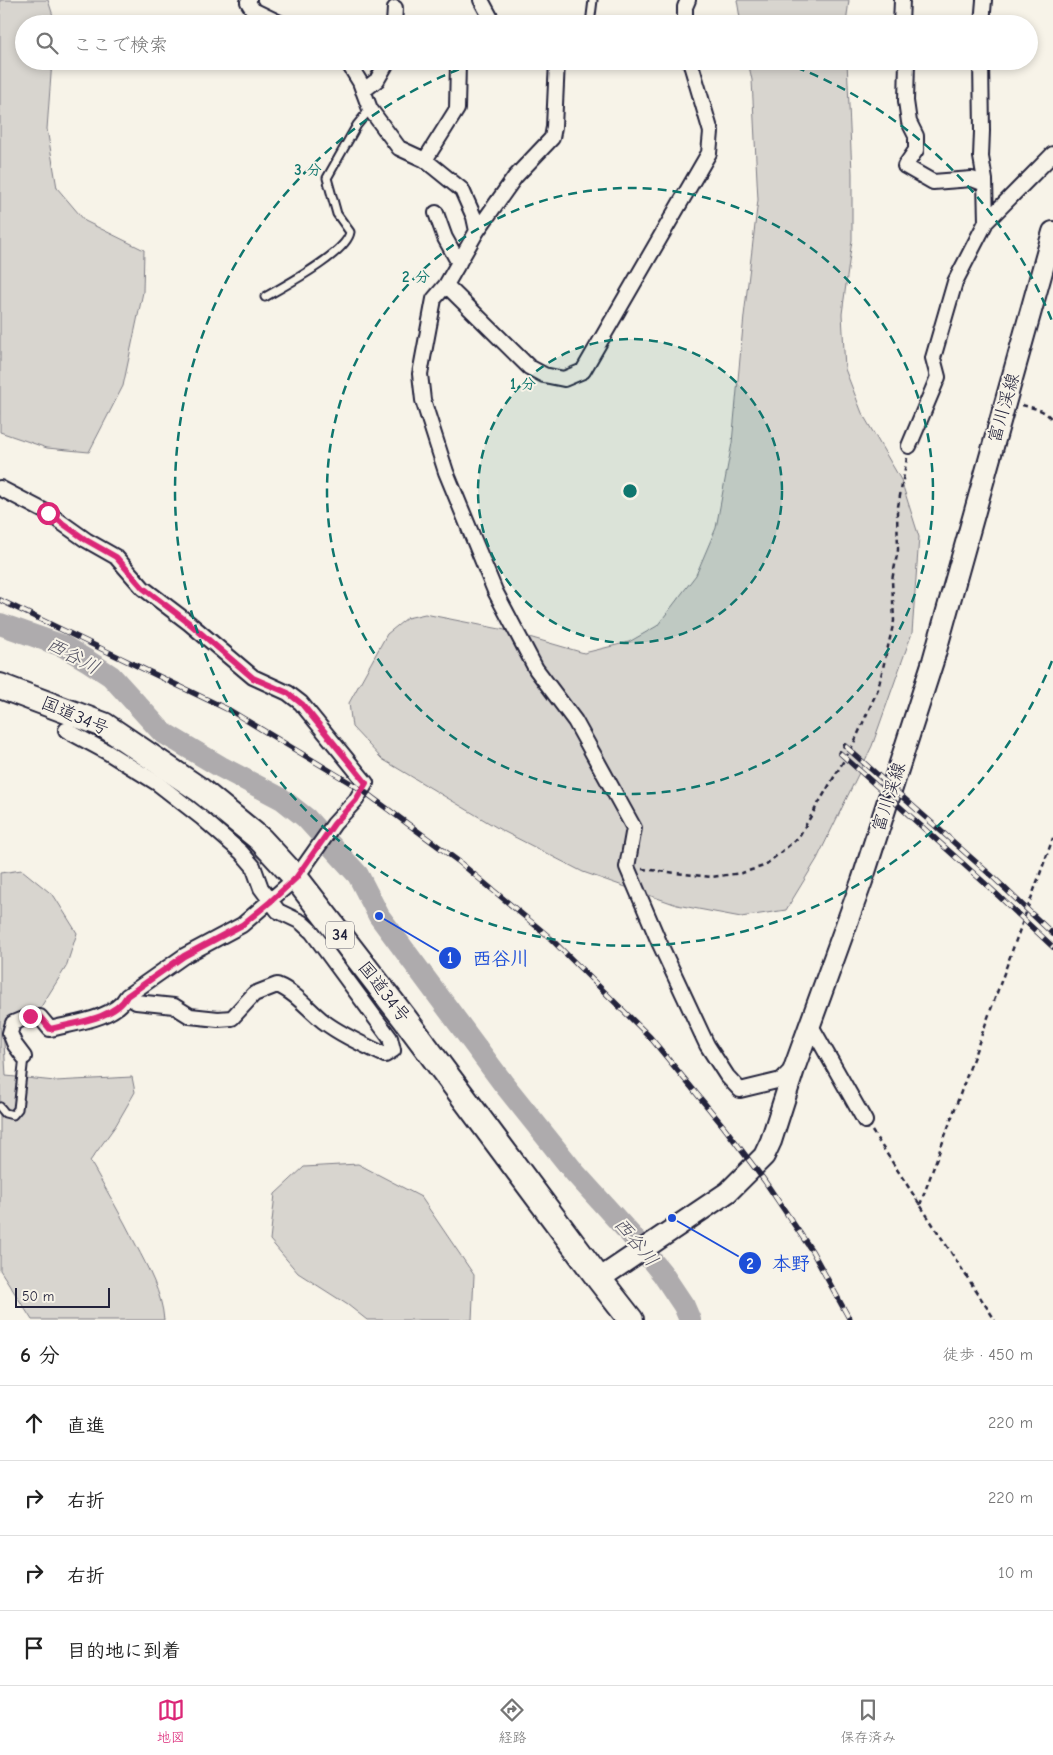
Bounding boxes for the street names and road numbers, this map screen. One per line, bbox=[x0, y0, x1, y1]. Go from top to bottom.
street label: 富川渓線 bbox=[984, 371, 1024, 445]
street label: 国道34号 bbox=[38, 692, 112, 740]
street label: 富川渓線 bbox=[868, 760, 910, 834]
road number: 34 bbox=[326, 922, 354, 948]
street label: 国道34号 bbox=[354, 957, 414, 1027]

